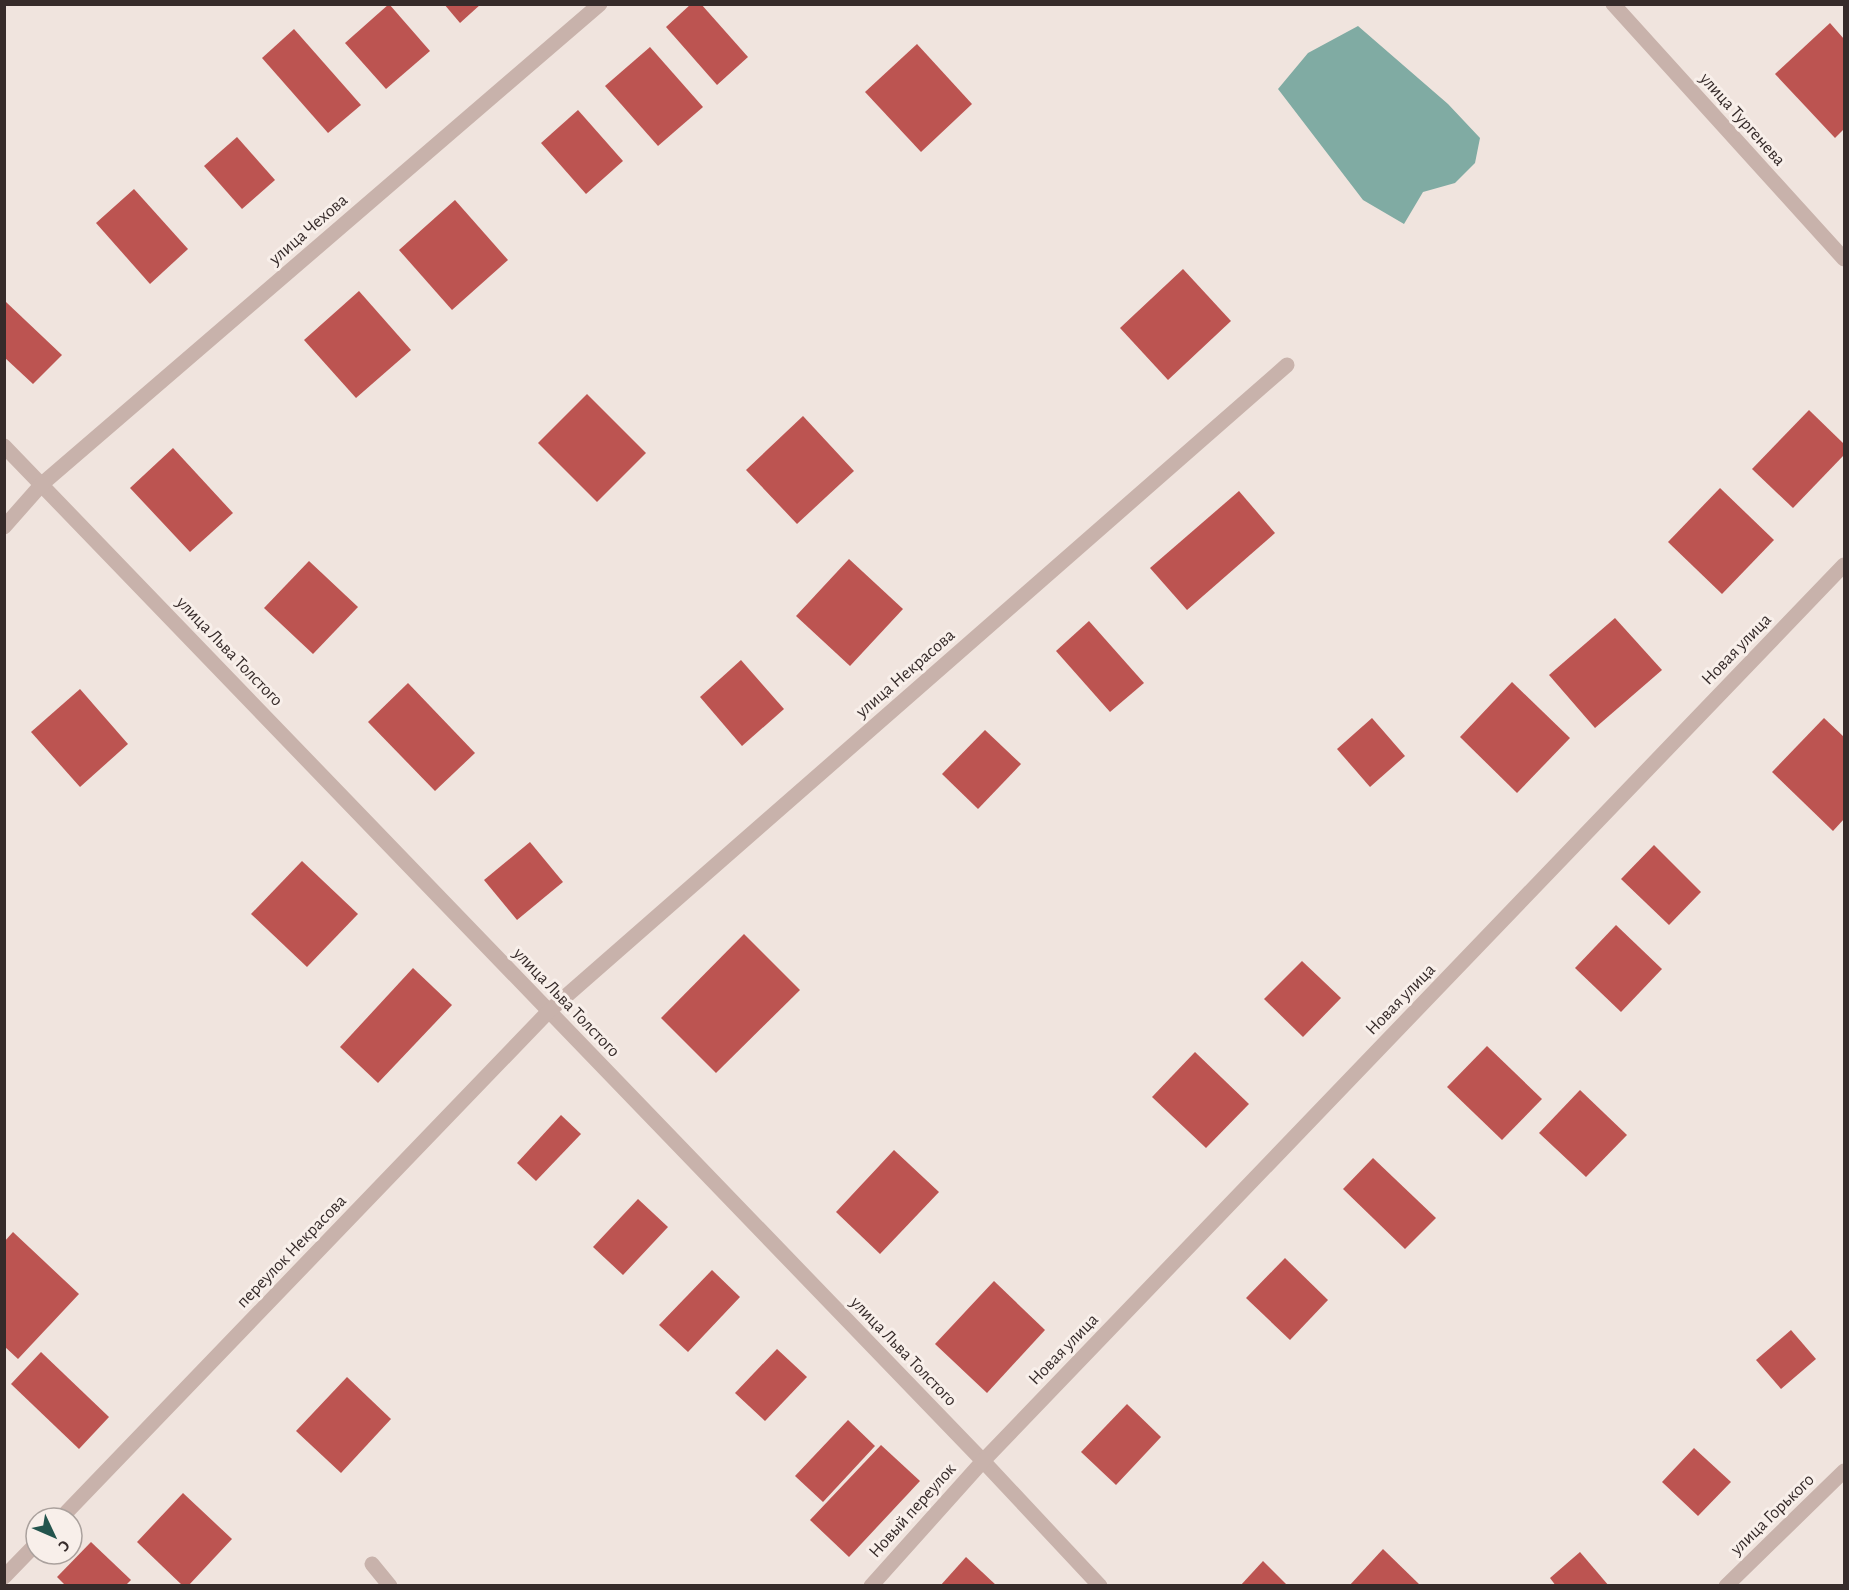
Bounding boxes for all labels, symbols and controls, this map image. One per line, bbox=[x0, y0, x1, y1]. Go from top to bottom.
street label: улица Тургенева bbox=[1695, 69, 1789, 170]
street label: улица Чехова bbox=[265, 191, 351, 269]
street label: улица Льва Толстого bbox=[172, 593, 286, 710]
street label: Новая улица bbox=[1698, 611, 1775, 689]
street label: улица Некрасова bbox=[852, 626, 959, 722]
street label: улица Льва Толстого bbox=[509, 944, 623, 1061]
street label: Новая улица bbox=[1362, 961, 1439, 1039]
street label: переулок Некрасова bbox=[233, 1192, 350, 1312]
street label: улица Льва Толстого bbox=[846, 1293, 960, 1410]
street label: Новая улица bbox=[1025, 1311, 1102, 1389]
street label: Новый переулок bbox=[866, 1459, 960, 1561]
street label: улица Горького bbox=[1727, 1471, 1818, 1559]
north arrow bbox=[24, 1506, 84, 1566]
text: С bbox=[55, 1537, 73, 1555]

